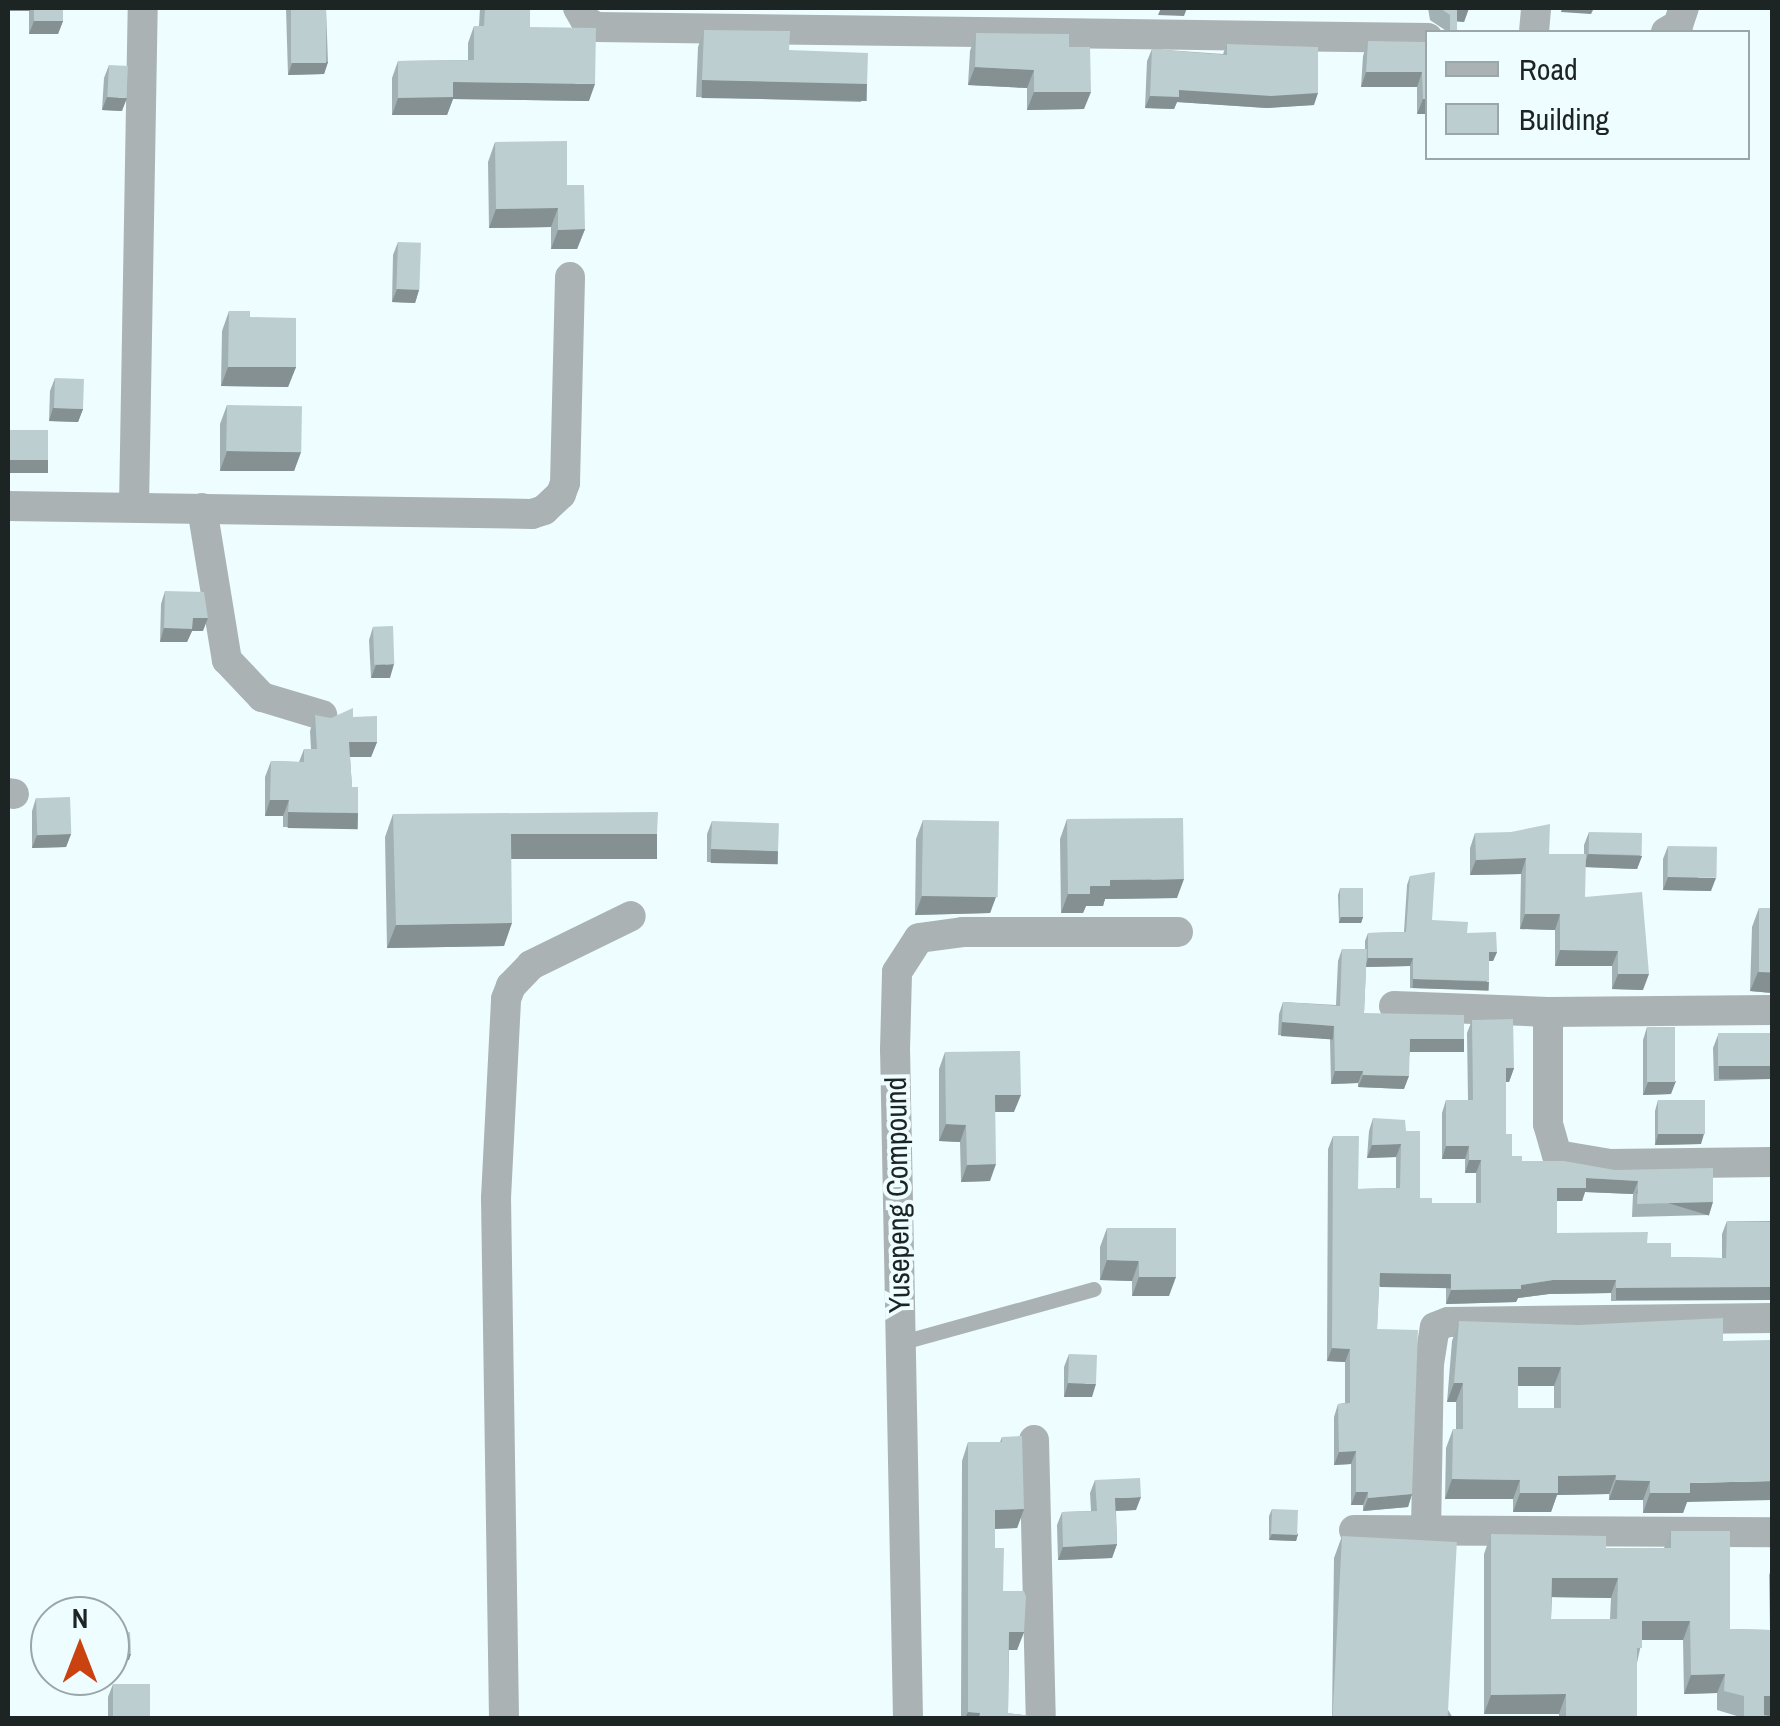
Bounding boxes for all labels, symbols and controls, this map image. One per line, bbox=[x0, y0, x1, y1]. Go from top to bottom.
legend bbox=[1425, 30, 1750, 160]
text: Road bbox=[1519, 49, 1578, 89]
text: Building bbox=[1519, 99, 1609, 139]
street label: Yusepeng Compound bbox=[877, 1076, 917, 1314]
north arrow bbox=[30, 1596, 130, 1696]
text: N bbox=[72, 1599, 88, 1637]

